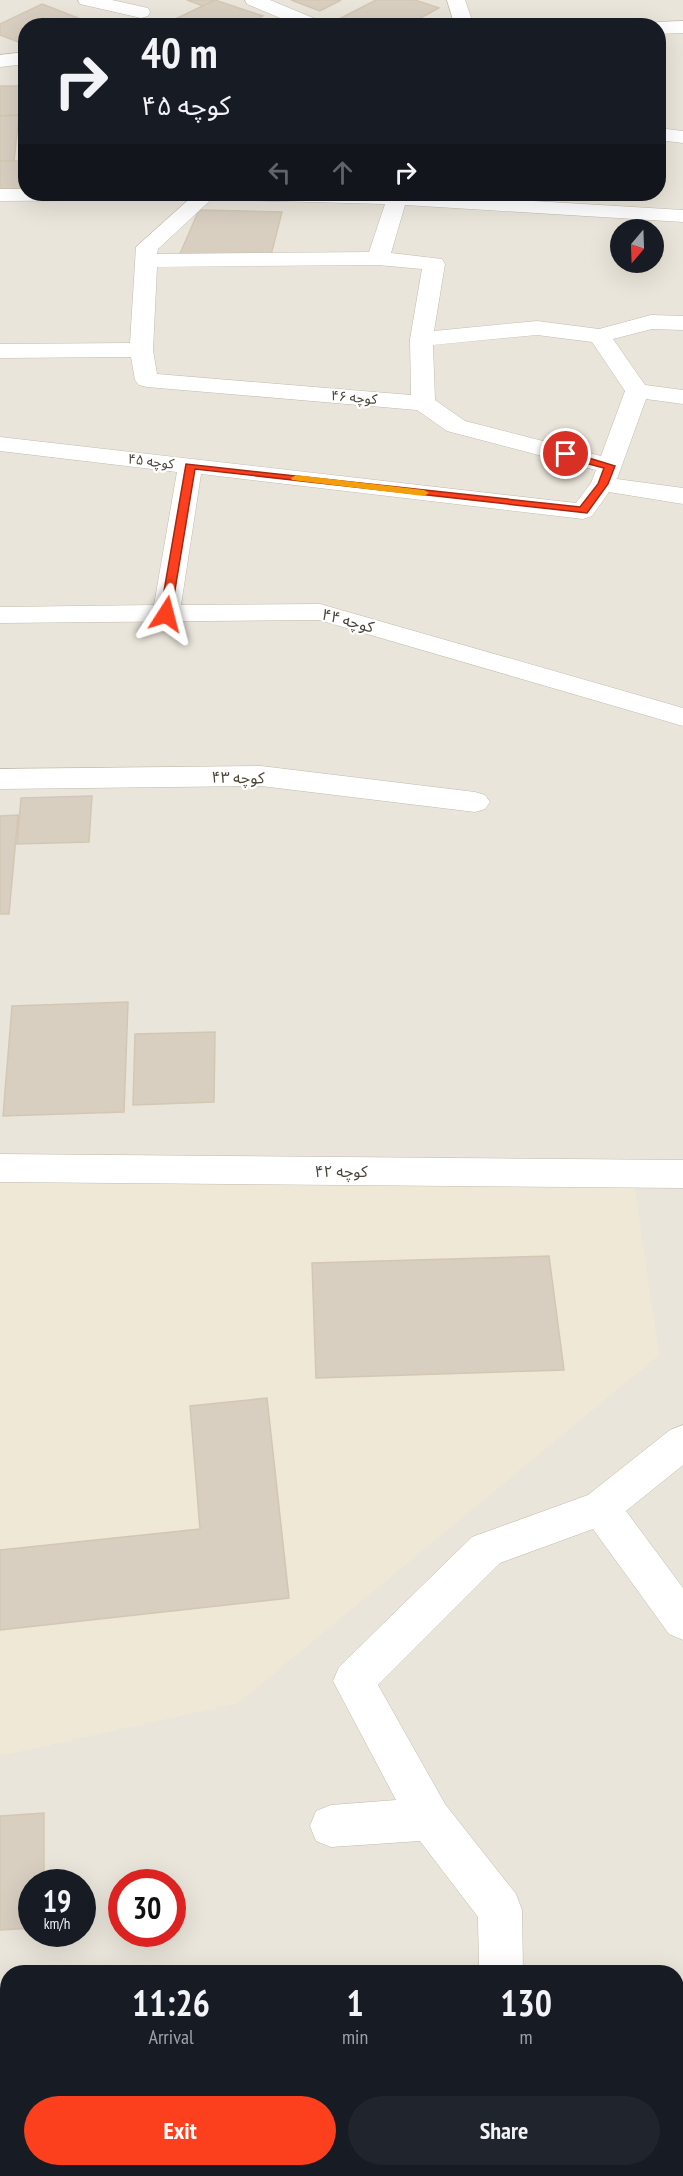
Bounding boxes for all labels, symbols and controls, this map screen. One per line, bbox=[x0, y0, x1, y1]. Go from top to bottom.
text: 40 m bbox=[141, 25, 218, 80]
icon: right bbox=[42, 42, 120, 120]
text: کوچه ۴۵ bbox=[141, 88, 231, 122]
icon: left bbox=[263, 156, 296, 189]
icon: ahead bbox=[326, 156, 359, 189]
icon: right bbox=[389, 156, 422, 189]
north arrow bbox=[610, 219, 664, 273]
map controls bbox=[610, 219, 664, 273]
street label: کوچه ۴۶ bbox=[330, 386, 378, 409]
pin bbox=[540, 428, 591, 479]
icon: arrive bbox=[549, 437, 582, 470]
street label: کوچه ۴۵ bbox=[127, 449, 175, 474]
position arrow bbox=[134, 582, 198, 646]
street label: کوچه ۴۴ bbox=[320, 603, 377, 638]
street label: کوچه ۴۳ bbox=[211, 767, 265, 789]
street label: کوچه ۴۲ bbox=[314, 1161, 368, 1182]
speed limit sign: 30 bbox=[108, 1869, 186, 1947]
text: 19 bbox=[43, 1881, 71, 1920]
text: km/h bbox=[44, 1914, 70, 1933]
text: 11:26 bbox=[132, 1979, 210, 2026]
text: 1 bbox=[346, 1979, 364, 2026]
text: 130 bbox=[500, 1979, 552, 2026]
text: Arrival bbox=[148, 2024, 194, 2050]
text: min bbox=[342, 2024, 368, 2050]
text: m bbox=[520, 2024, 533, 2050]
button: Exit bbox=[24, 2096, 336, 2165]
button: Share bbox=[348, 2096, 660, 2165]

